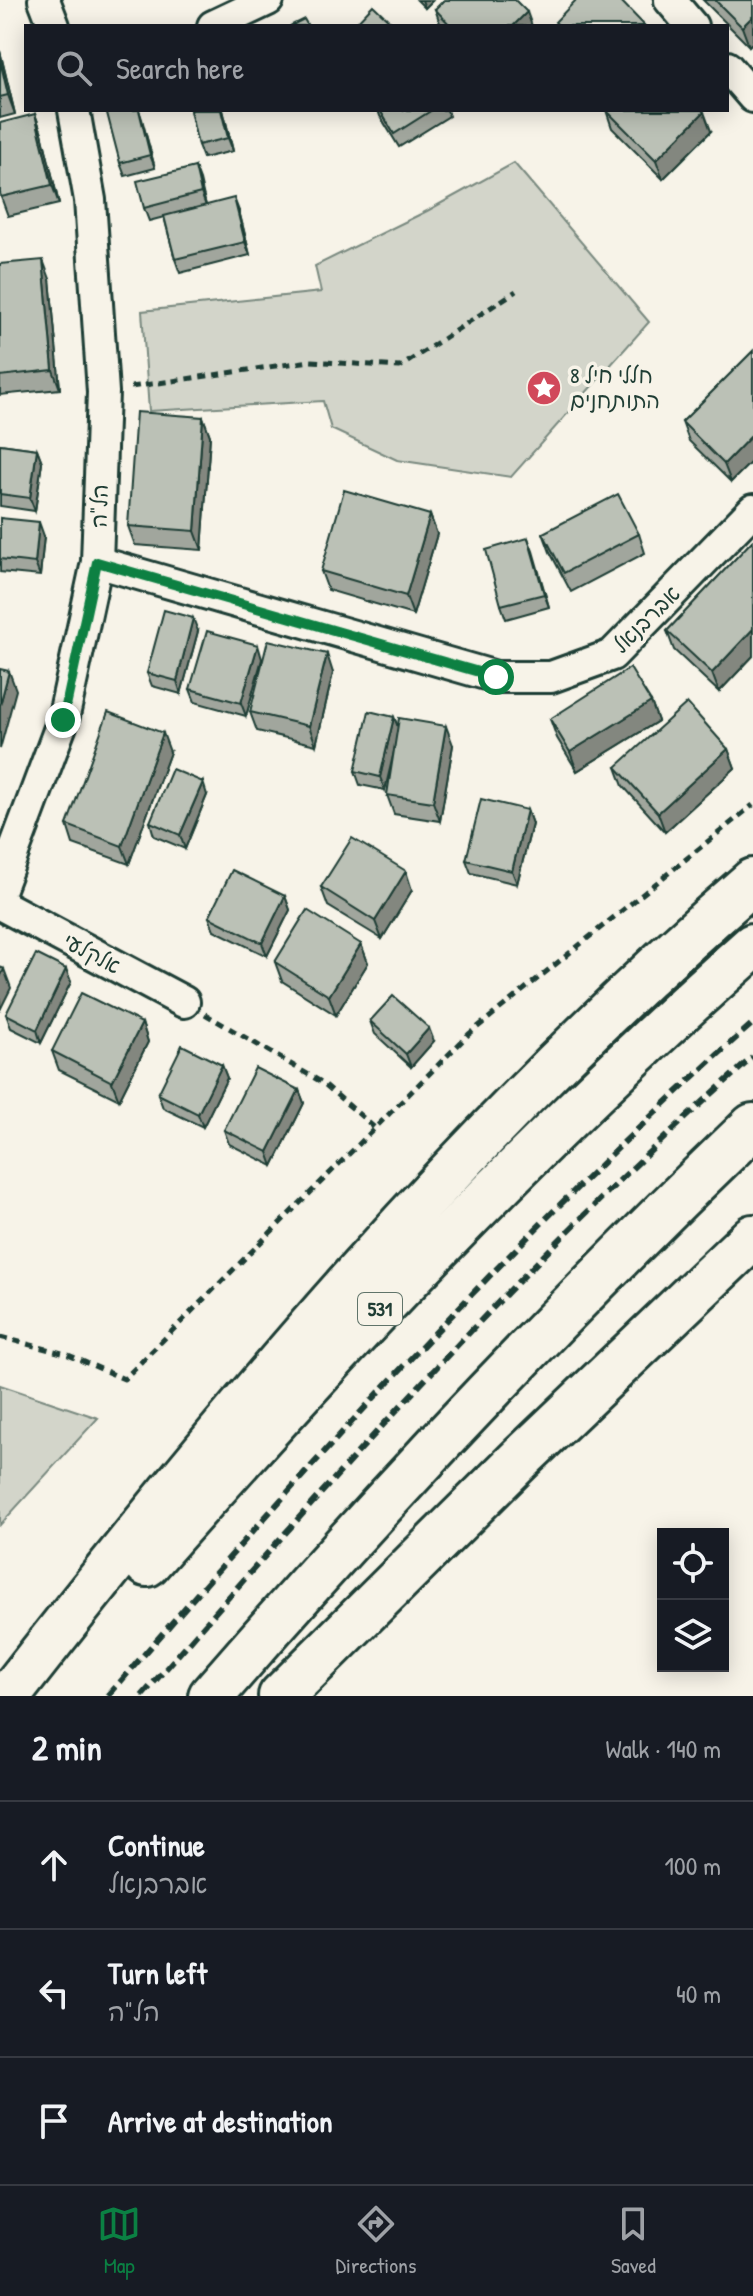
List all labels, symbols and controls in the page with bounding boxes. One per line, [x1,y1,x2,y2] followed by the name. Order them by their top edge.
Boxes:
[24,24,729,112] search box
[52,46,96,90] icon: search
[116,48,244,88] text: Search here
[570,360,660,415] place label: 8 חללי חיל התותחנים
[525,369,563,407] place icon: 8 חללי חיל התותחנים
[83,484,115,528] street label: הל"ה
[606,579,686,659] street label: אברבנאל
[478,659,514,695] route start
[45,702,81,738] route end
[58,925,126,981] street label: אלקלעי
[358,1293,402,1325] road number: 531
[657,1528,729,1672] map controls
[657,1528,729,1600] button: locate
[657,1600,729,1672] button: layers
[32,1725,102,1771] text: 2 min
[605,1731,721,1766] text: Walk · 140 m
[108,1825,205,1865] text: Continue
[32,1843,76,1887] icon: ahead
[665,1848,721,1883] text: 100 m
[108,1866,208,1901] text: אברבנאל
[108,1953,207,1993] text: Turn left
[32,1971,76,2015] icon: left
[676,1976,721,2011] text: 40 m
[108,1994,160,2029] text: הל"ה
[32,2099,76,2143] icon: arrive
[108,2101,333,2141] text: Arrive at destination
[97,2202,141,2280] tab: Map
[336,2202,417,2280] tab: Directions
[611,2202,656,2280] tab: Saved

